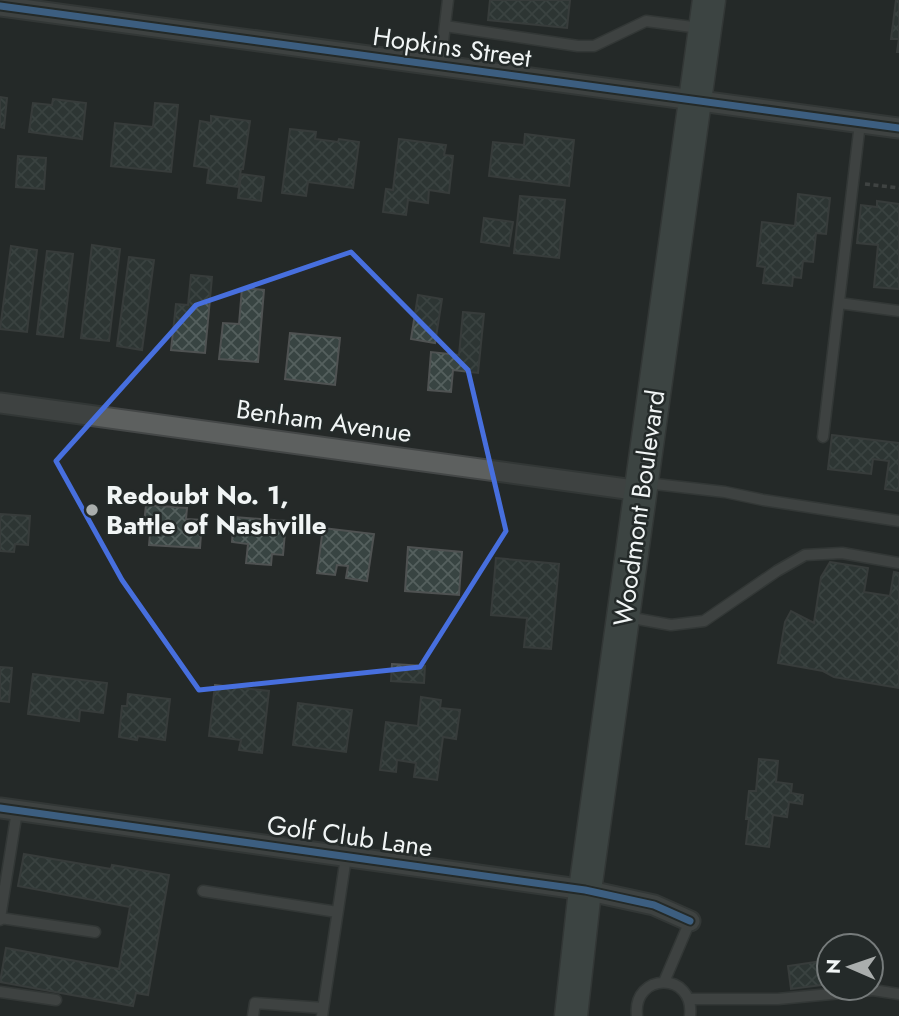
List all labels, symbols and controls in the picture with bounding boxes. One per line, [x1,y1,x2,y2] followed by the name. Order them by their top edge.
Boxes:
[370,17,534,77] street label: Hopkins Street
[604,387,674,629] street label: Woodmont Boulevard
[234,390,414,452] street label: Benham Avenue
[106,476,327,544] place label: Redoubt No. 1, Battle of Nashville
[84,502,100,518] marker: Redoubt No. 1, Battle of Nashville
[265,806,435,866] street label: Golf Club Lane
[815,932,885,1002] north arrow
[820,958,847,974] text: N

